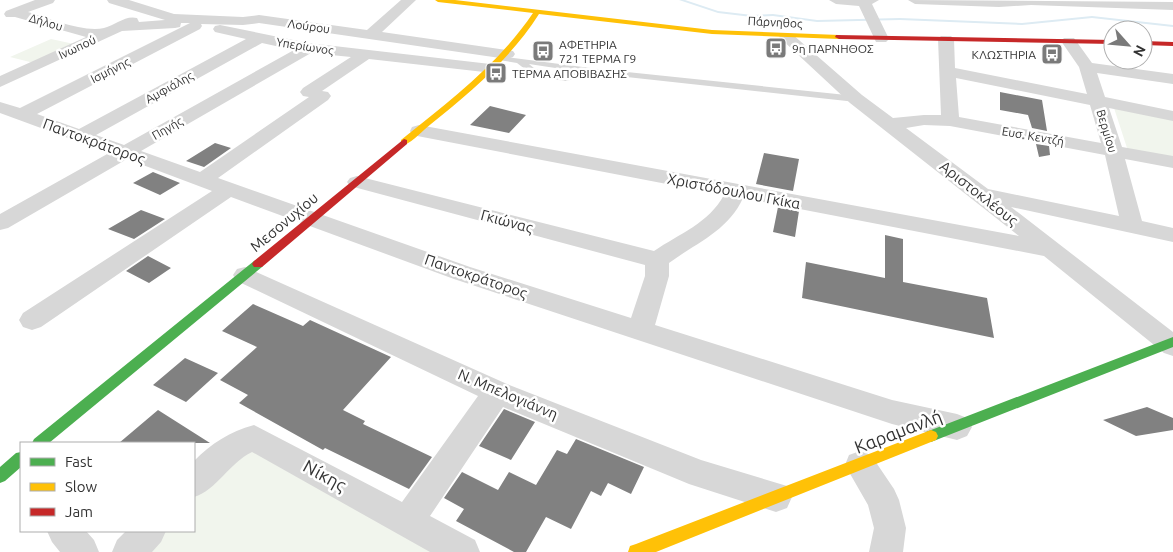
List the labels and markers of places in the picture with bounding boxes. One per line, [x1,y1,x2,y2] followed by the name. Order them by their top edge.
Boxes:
[764,36,788,60] bus stop icon: 9η ΠΑΡΝΗΘΟΣ
[559,38,636,65] place label: ΑΦΕΤΗΡΙΑ 721 ΤΕΡΜΑ Γ9
[531,39,555,63] bus stop icon: ΑΦΕΤΗΡΙΑ 721 ΤΕΡΜΑ Γ9
[792,42,874,55] place label: 9η ΠΑΡΝΗΘΟΣ
[1040,42,1064,66] bus stop icon: ΚΛΩΣΤΗΡΙΑ
[972,48,1036,61] place label: ΚΛΩΣΤΗΡΙΑ
[484,61,508,85] bus stop icon: ΤΕΡΜΑ ΑΠΟΒΙΒΑΣΗΣ
[512,67,627,80] place label: ΤΕΡΜΑ ΑΠΟΒΙΒΑΣΗΣ

